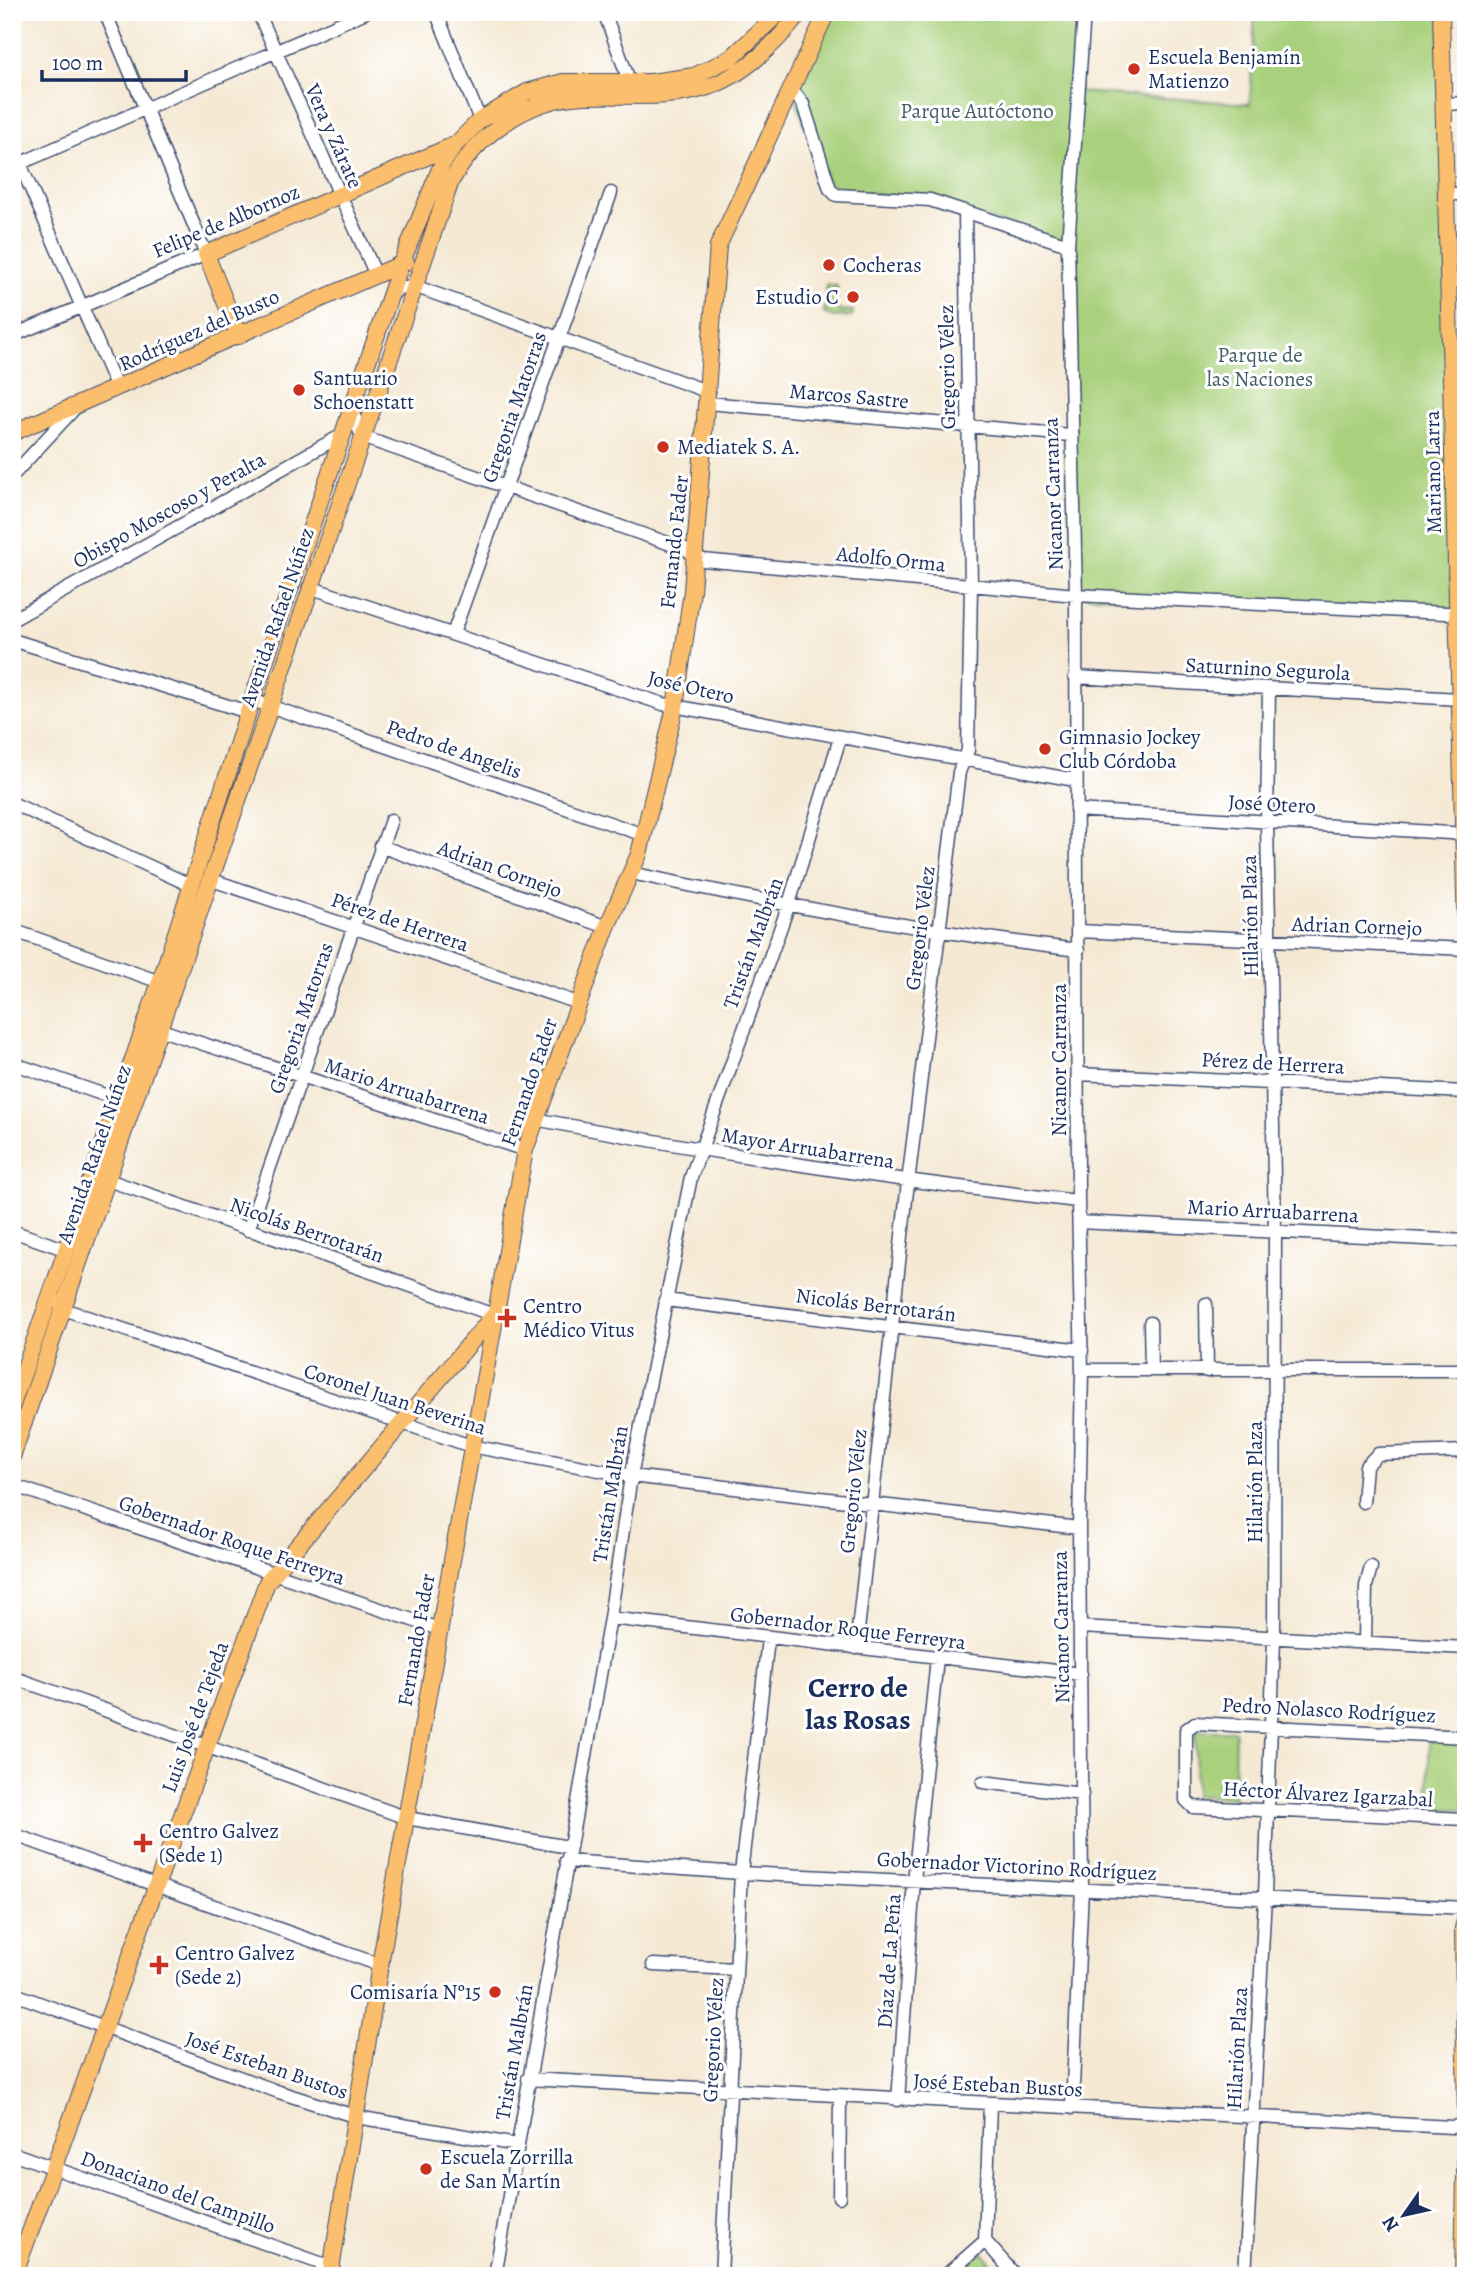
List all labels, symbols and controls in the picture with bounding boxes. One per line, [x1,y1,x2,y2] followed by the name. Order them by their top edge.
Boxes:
[42,38,186,82] scale bar
[1148,43,1301,95] place label: Escuela Benjamín Matienzo
[52,49,103,77] text: 100 m
[1126,61,1142,77] marker: Escuela Benjamín Matienzo
[298,78,369,193] street label: Vera y Zárate
[900,97,1054,125] park label: Parque Autóctono
[148,177,304,265] street label: Felipe de Albornoz
[843,251,922,279] place label: Cocheras
[821,257,837,273] marker: Cocheras
[114,282,284,378] street label: Rodríguez del Busto
[755,283,839,311] place label: Estudio C
[845,289,861,305] marker: Estudio C
[932,304,962,430] street label: Gregorio Vélez
[475,328,553,486] street label: Gregoria Matorras
[1207,341,1313,393] park label: Parque de las Naciones
[313,364,414,416] place label: Santuario Schoenstatt
[788,377,910,415] street label: Marcos Sastre
[291,382,307,398] marker: Santuario Schoenstatt
[1418,410,1448,534] street label: Mariano Larra
[1036,417,1070,571] street label: Nicanor Carranza
[677,433,800,461] place label: Mediatek S. A.
[655,439,671,455] marker: Mediatek S. A.
[67,445,271,575] street label: Obispo Moscoso y Peralta
[653,474,695,610] street label: Fernando Fader
[233,524,321,711] street label: Avenida Rafael Núñez
[834,539,947,579] street label: Adolfo Orma
[1185,651,1352,687] street label: Saturnino Segurola
[645,663,737,711] street label: José Otero
[383,713,525,785] street label: Pedro de Angelis
[1059,723,1201,775] place label: Gimnasio Jockey Club Córdoba
[1037,741,1053,757] marker: Gimnasio Jockey Club Córdoba
[1227,788,1317,820] street label: José Otero
[433,833,566,904] street label: Adrian Cornejo
[1235,854,1265,977] street label: Hilarión Plaza
[898,864,942,992] street label: Gregorio Vélez
[716,873,790,1013] street label: Tristán Malbrán
[328,885,473,959] street label: Pérez de Herrera
[1290,910,1423,942] street label: Adrian Cornejo
[262,939,340,1097] street label: Gregoria Matorras
[1045,983,1073,1137] street label: Nicanor Carranza
[494,1014,564,1150] street label: Fernando Fader
[1201,1045,1346,1081] street label: Pérez de Herrera
[321,1051,493,1131] street label: Mario Arruabarrena
[50,1061,138,1248] street label: Avenida Rafael Núñez
[720,1121,897,1176] street label: Mayor Arruabarrena
[226,1191,388,1269] street label: Nicolás Berrotarán
[1186,1193,1360,1229] street label: Mario Arruabarrena
[794,1281,958,1329] street label: Nicolás Berrotarán
[523,1292,635,1344] place label: Centro Médico Vitus
[497,1308,517,1328] marker: Centro Médico Vitus
[300,1356,490,1442] street label: Coronel Juan Beverina
[1241,1421,1269,1543] street label: Hilarión Plaza
[585,1424,635,1564] street label: Tristán Malbrán
[833,1427,873,1555] street label: Gregorio Vélez
[115,1488,349,1592] street label: Gobernador Roque Ferreyra
[1046,1550,1076,1704] street label: Nicanor Carranza
[391,1571,441,1709] street label: Fernando Fader
[729,1600,968,1656] street label: Gobernador Roque Ferreyra
[155,1637,235,1797] street label: Luis José de Tejeda
[805,1669,911,1739] district label: Cerro de las Rosas
[1221,1690,1437,1730] street label: Pedro Nolasco Rodríguez
[1222,1775,1434,1813] street label: Héctor Álvarez Igarzabal
[159,1817,279,1869] place label: Centro Galvez (Sede 1)
[133,1833,153,1853] marker: Centro Galvez (Sede 1)
[876,1845,1158,1887] street label: Gobernador Victorino Rodríguez
[870,1892,908,2029] street label: Díaz de La Peña
[175,1939,295,1991] place label: Centro Galvez (Sede 2)
[149,1955,169,1975] marker: Centro Galvez (Sede 2)
[696,1977,730,2103] street label: Gregorio Vélez
[350,1978,481,2006] place label: Comisaría Nº15
[488,1982,540,2122] street label: Tristán Malbrán
[487,1984,503,2000] marker: Comisaría Nº15
[1220,1986,1254,2110] street label: Hilarión Plaza
[182,2024,352,2106] street label: José Esteban Bustos
[912,2067,1084,2103] street label: José Esteban Bustos
[440,2143,574,2195] place label: Escuela Zorrilla de San Martín
[77,2144,279,2240] street label: Donaciano del Campillo
[418,2161,434,2177] marker: Escuela Zorrilla de San Martín
[1370,2180,1440,2250] north arrow
[1376,2211,1405,2237] text: N

